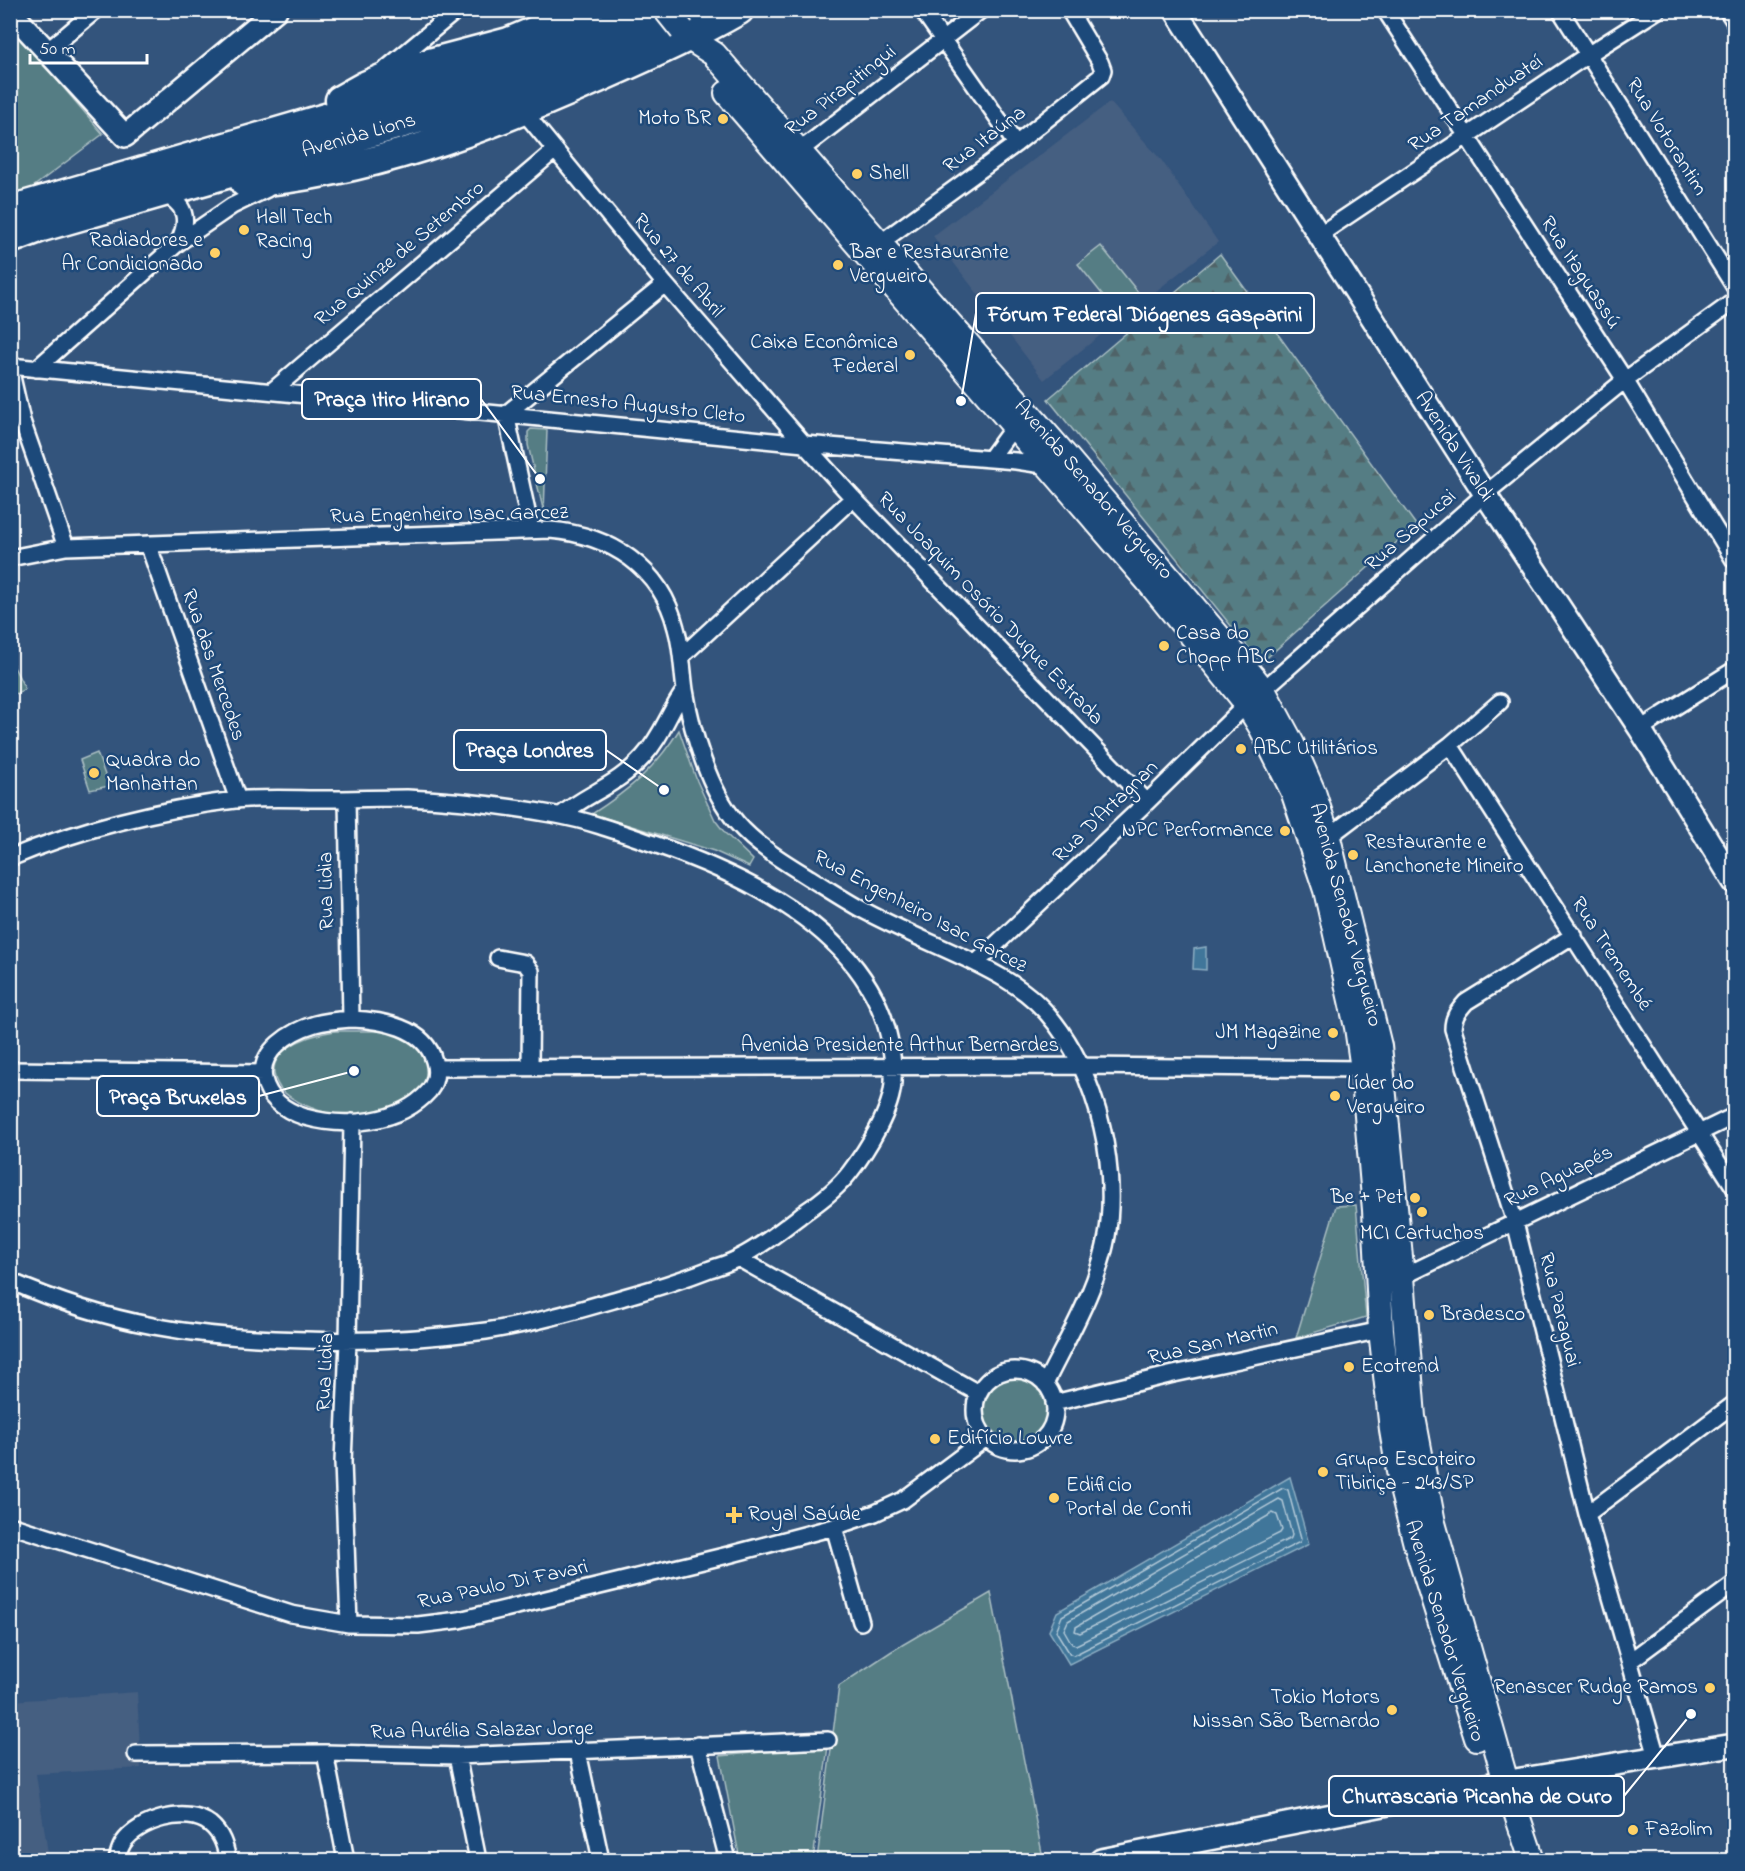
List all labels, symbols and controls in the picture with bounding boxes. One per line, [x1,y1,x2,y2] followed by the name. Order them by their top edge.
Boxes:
[30,27,147,65] scale bar
[39,37,76,63] text: 50 m
[779,38,904,146] street label: Rua Pirapitingui
[1403,48,1550,160] street label: Rua Tamanduateí
[1618,72,1714,202] street label: Rua Votorantim
[937,99,1033,181] street label: Rua Itaúna
[638,104,711,134] place label: Moto BR
[299,105,419,167] street label: Avenida Lions
[716,112,730,126] marker: Moto BR
[869,159,909,189] place label: Shell
[850,167,864,181] marker: Shell
[308,174,492,334] street label: Rua Quinze de Setembro
[256,203,333,259] place label: Hall Tech Racing
[625,207,731,325] street label: Rua 27 de Abril
[1530,211,1628,337] street label: Rua Itaguassú
[237,223,251,237] marker: Hall Tech Racing
[61,226,204,280] place label: Radiadores e Ar Condicionado
[849,238,1009,294] place label: Bar e Restaurante Vergueiro
[208,246,222,260] marker: Radiadores e Ar Condicionado
[831,258,845,272] marker: Bar e Restaurante Vergueiro
[976,293,1314,333] callout: Fórum Federal Diógenes Gasparini
[987,300,1302,333] text: Fórum Federal Diógenes Gasparini
[750,328,898,382] place label: Caixa Econômica Federal
[903,348,917,362] marker: Caixa Econômica Federal
[509,378,747,434] street label: Rua Ernesto Augusto Cleto
[302,379,481,419] callout: Praça Itiro Hirano
[314,385,470,417] text: Praça Itiro Hirano
[1407,386,1501,508] street label: Avenida Vivaldi
[1005,393,1180,588] street label: Avenida Senador Vergueiro
[1359,483,1463,579] street label: Rua Sapucai
[870,485,1110,733] street label: Rua Joaquim Osório Duque Estrada
[330,498,569,534] street label: Rua Engenheiro Isac Garcez
[173,585,253,745] street label: Rua das Mercedes
[1176,619,1275,673] place label: Casa do Chopp ABC
[1157,639,1171,653] marker: Casa do Chopp ABC
[454,730,606,770] callout: Praça Londres
[1253,734,1378,764] place label: ABC Utilitários
[466,736,594,768] text: Praça Londres
[1234,742,1248,756] marker: ABC Utilitários
[106,746,200,800] place label: Quadra do Manhattan
[1046,754,1167,872] street label: Rua D'Artagnan
[87,766,101,780] marker: Quadra do Manhattan
[1299,800,1389,1031] street label: Avenida Senador Vergueiro
[1122,816,1274,846] place label: NPC Performance
[1278,824,1292,838] marker: NPC Performance
[1365,828,1524,882] place label: Restaurante e Lanchonete Mineiro
[807,843,1032,983] street label: Rua Engenheiro Isac Garcez
[1346,848,1360,862] marker: Restaurante e Lanchonete Mineiro
[311,851,343,931] street label: Rua Lidia
[1563,891,1659,1017] street label: Rua Tremembé
[1216,1018,1322,1050] place label: JM Magazine
[1326,1026,1340,1040] marker: JM Magazine
[741,1031,1059,1061] street label: Avenida Presidente Arthur Bernardes
[1346,1069,1425,1125] place label: Líder do Vergueiro
[97,1076,259,1116] callout: Praça Bruxelas
[109,1083,247,1115] text: Praça Bruxelas
[1328,1089,1342,1103] marker: Líder do Vergueiro
[1500,1138,1619,1218] street label: Rua Aguapés
[1329,1183,1403,1213] place label: Be + Pet
[1408,1191,1422,1205] marker: Be + Pet
[1415,1205,1429,1219] marker: MCI Cartuchos
[1360,1219,1484,1249] place label: MCI Cartuchos
[1528,1250,1588,1371] street label: Rua Paraguai
[1440,1300,1525,1330] place label: Bradesco
[1422,1308,1436,1322] marker: Bradesco
[1145,1314,1281,1374] street label: Rua San Martin
[310,1332,342,1412] street label: Rua Lidia
[1361,1352,1439,1382] place label: Ecotrend
[1342,1360,1356,1374] marker: Ecotrend
[947,1424,1073,1454] place label: Edifício Louvre
[928,1432,942,1446] marker: Edifício Louvre
[1335,1445,1476,1499] place label: Grupo Escoteiro Tibiriça - 243/SP
[1316,1465,1330,1479] marker: Grupo Escoteiro Tibiriça - 243/SP
[1066,1471,1192,1525] place label: Edificio Portal de Conti
[1047,1491,1061,1505] marker: Edificio Portal de Conti
[748,1500,861,1532] place label: Royal Saúde
[725,1506,743,1524] marker: Royal Saúde
[1394,1516,1492,1746] street label: Avenida Senador Vergueiro
[415,1552,591,1618] street label: Rua Paulo Di Favari
[1494,1673,1698,1705] place label: Renascer Rudge Ramos
[1703,1681,1717,1695] marker: Renascer Rudge Ramos
[1192,1683,1380,1737] place label: Tokio Motors Nissan São Bernardo
[1385,1703,1399,1717] marker: Tokio Motors Nissan São Bernardo
[370,1714,594,1750] street label: Rua Aurélia Salazar Jorge
[1329,1776,1624,1816] callout: Churrascaria Picanha de Ouro
[1342,1782,1612,1814] text: Churrascaria Picanha de Ouro
[1644,1815,1713,1845] place label: Fazolim
[1626,1823,1640,1837] marker: Fazolim

